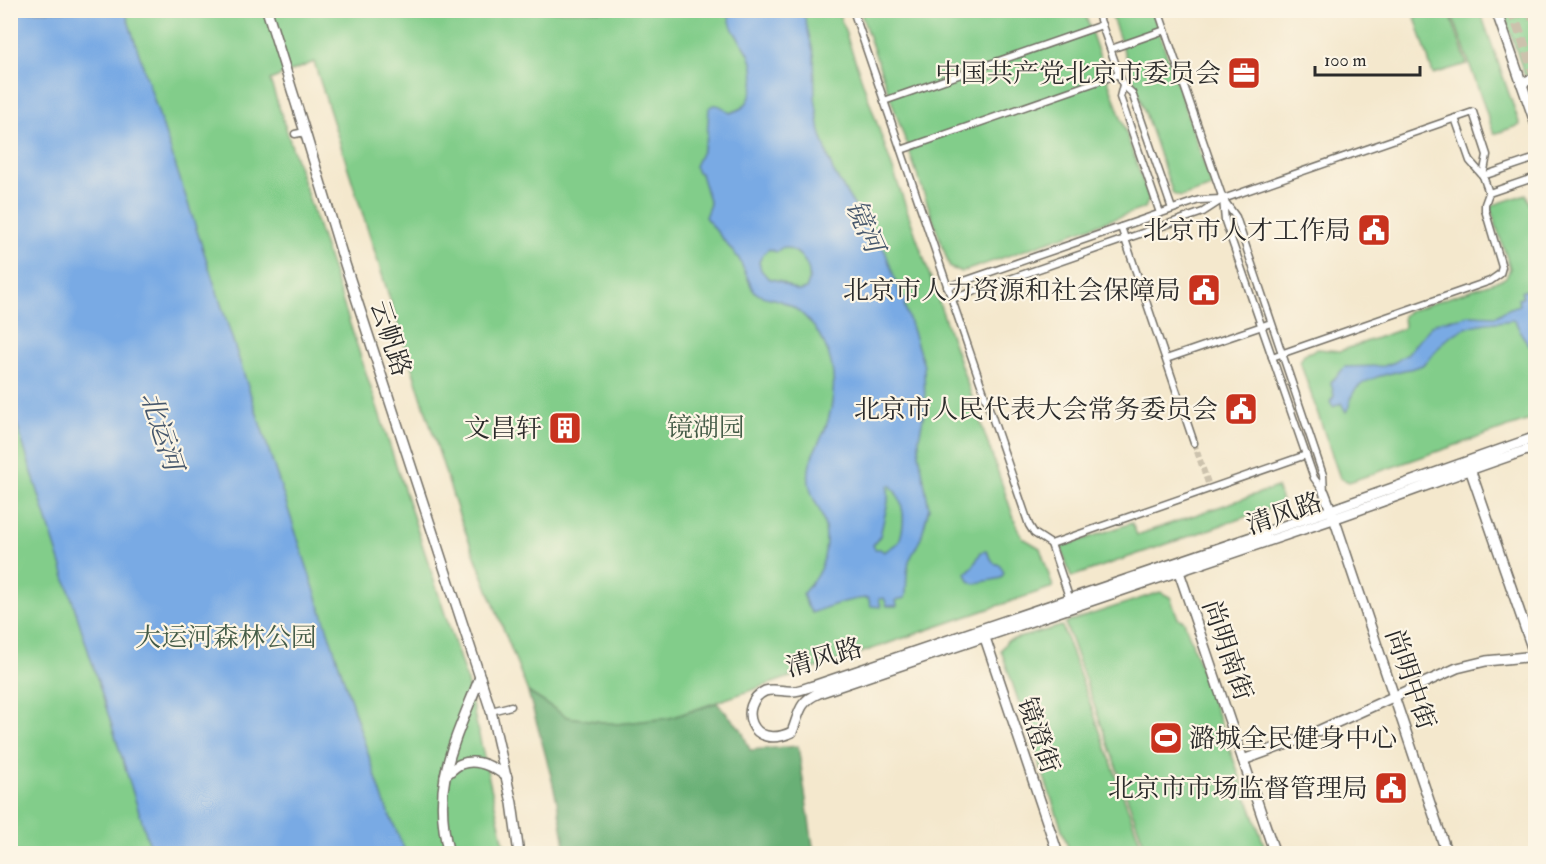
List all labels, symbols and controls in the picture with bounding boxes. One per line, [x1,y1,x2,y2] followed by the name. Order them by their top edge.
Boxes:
[1315,39,1420,77] scale bar
[1324,49,1367,72] text: 100 m
[1226,55,1262,91] office icon: 中国共产党北京市委员会
[935,58,1221,90] place label: 中国共产党北京市委员会
[838,195,893,262] water label: 镜河
[1356,212,1392,248] public building icon: 北京市人才工作局
[1143,215,1351,247] place label: 北京市人才工作局
[1186,272,1222,308] public building icon: 北京市人力资源和社会保障局
[843,275,1181,307] place label: 北京市人力资源和社会保障局
[363,296,417,380] street label: 云帆路
[133,388,191,480] water label: 北运河
[1223,391,1259,427] public building icon: 北京市人民代表大会常务委员会
[854,394,1218,426] place label: 北京市人民代表大会常务委员会
[547,410,583,446] building icon: 文昌轩
[667,412,745,444] park label: 镜湖园
[464,413,542,445] place label: 文昌轩
[1242,486,1326,542] street label: 清风路
[1195,596,1259,705] street label: 尚明南街
[135,622,317,654] park label: 大运河森林公园
[1378,625,1442,734] street label: 尚明中街
[782,632,866,684] street label: 清风路
[1010,693,1066,777] street label: 镜澄街
[1148,720,1184,756] sports icon: 潞城全民健身中心
[1189,723,1397,755] place label: 潞城全民健身中心
[1373,770,1409,806] public building icon: 北京市市场监督管理局
[1108,773,1368,805] place label: 北京市市场监督管理局

